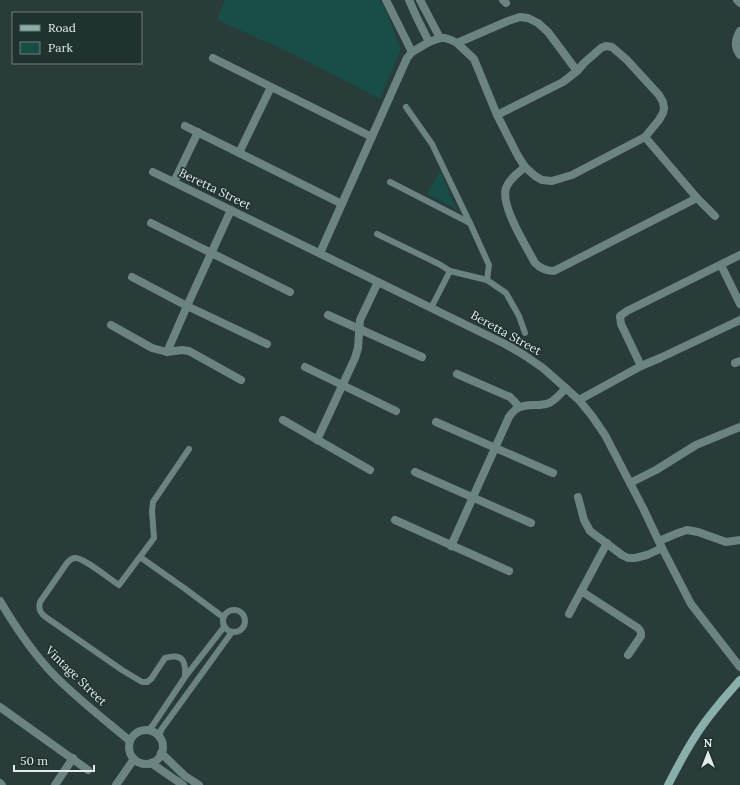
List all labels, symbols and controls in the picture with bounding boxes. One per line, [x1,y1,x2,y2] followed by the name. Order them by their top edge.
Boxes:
[12,12,142,64] legend
[48,20,76,35] text: Road
[48,40,74,55] text: Park
[177,165,254,213] street label: Beretta Street
[468,307,544,358] street label: Beretta Street
[42,642,110,709] street label: Vintage Street
[688,733,728,773] north arrow
[704,736,713,750] text: N
[14,747,94,773] scale bar
[20,753,48,768] text: 50 m

